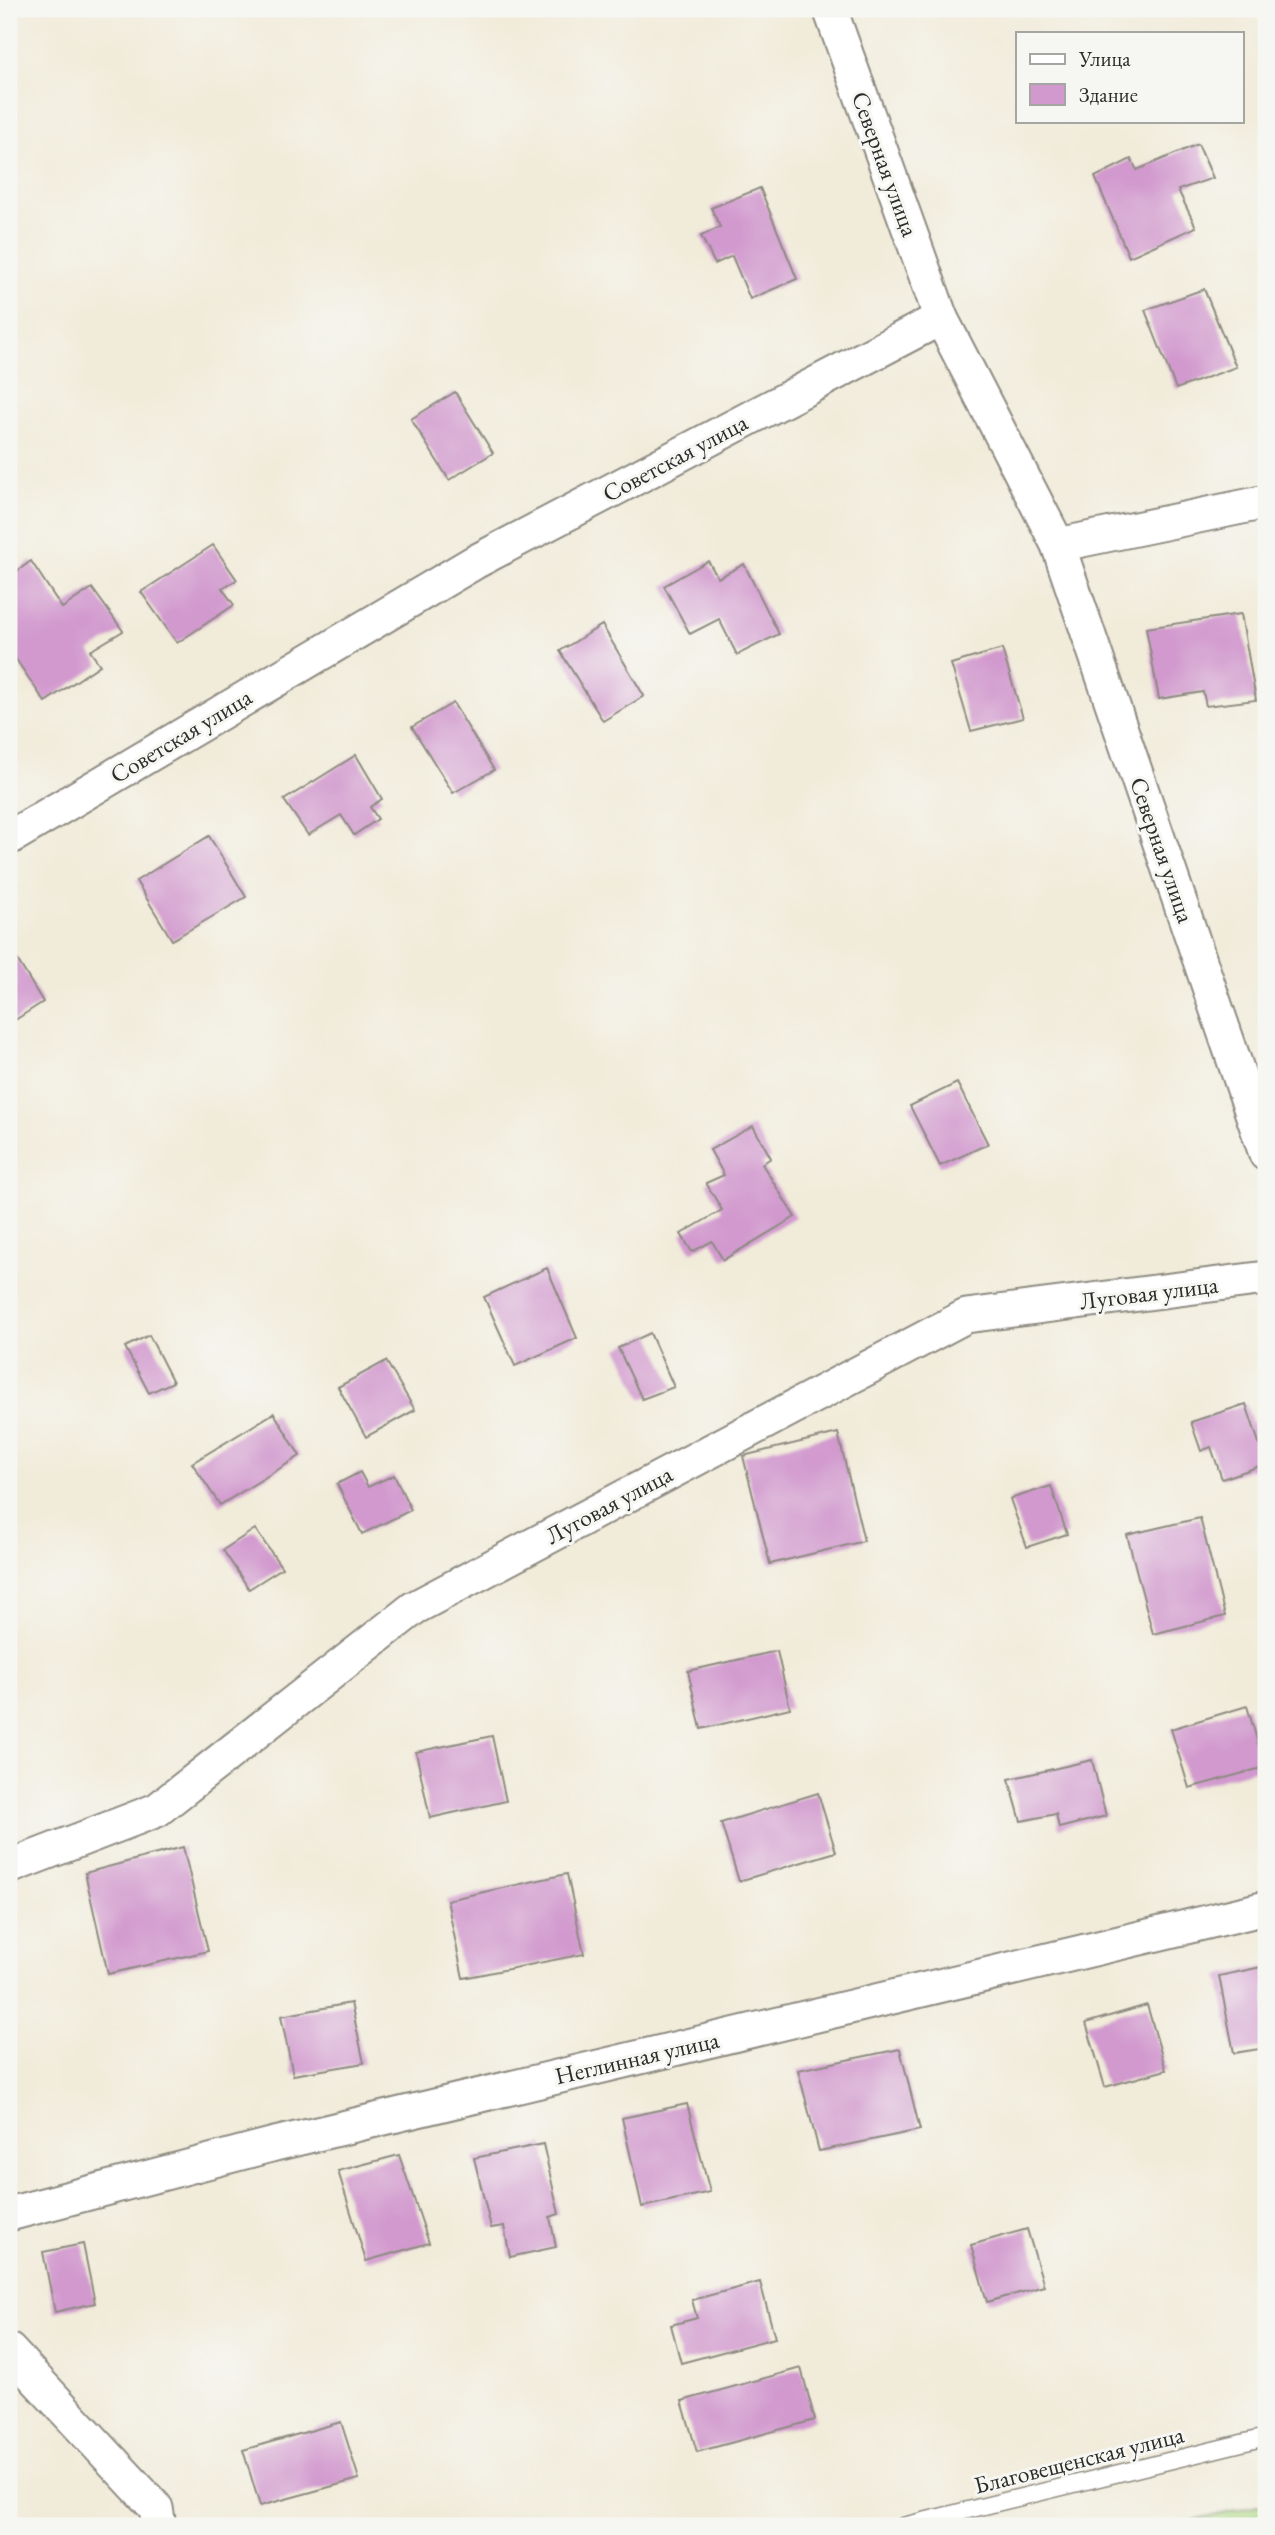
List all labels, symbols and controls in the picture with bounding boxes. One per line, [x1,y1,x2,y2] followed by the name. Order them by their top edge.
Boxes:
[1016,32,1244,122] legend
[1078,45,1131,72] text: Улица
[1079,81,1138,108] text: Здание
[845,87,926,241] street label: Северная улица
[597,406,753,509] street label: Советская улица
[104,681,258,790] street label: Советская улица
[1123,773,1202,927] street label: Северная улица
[1078,1269,1220,1316] street label: Луговая улица
[540,1458,678,1551] street label: Луговая улица
[552,2024,722,2091] street label: Неглинная улица
[971,2418,1187,2501] street label: Благовещенская улица

